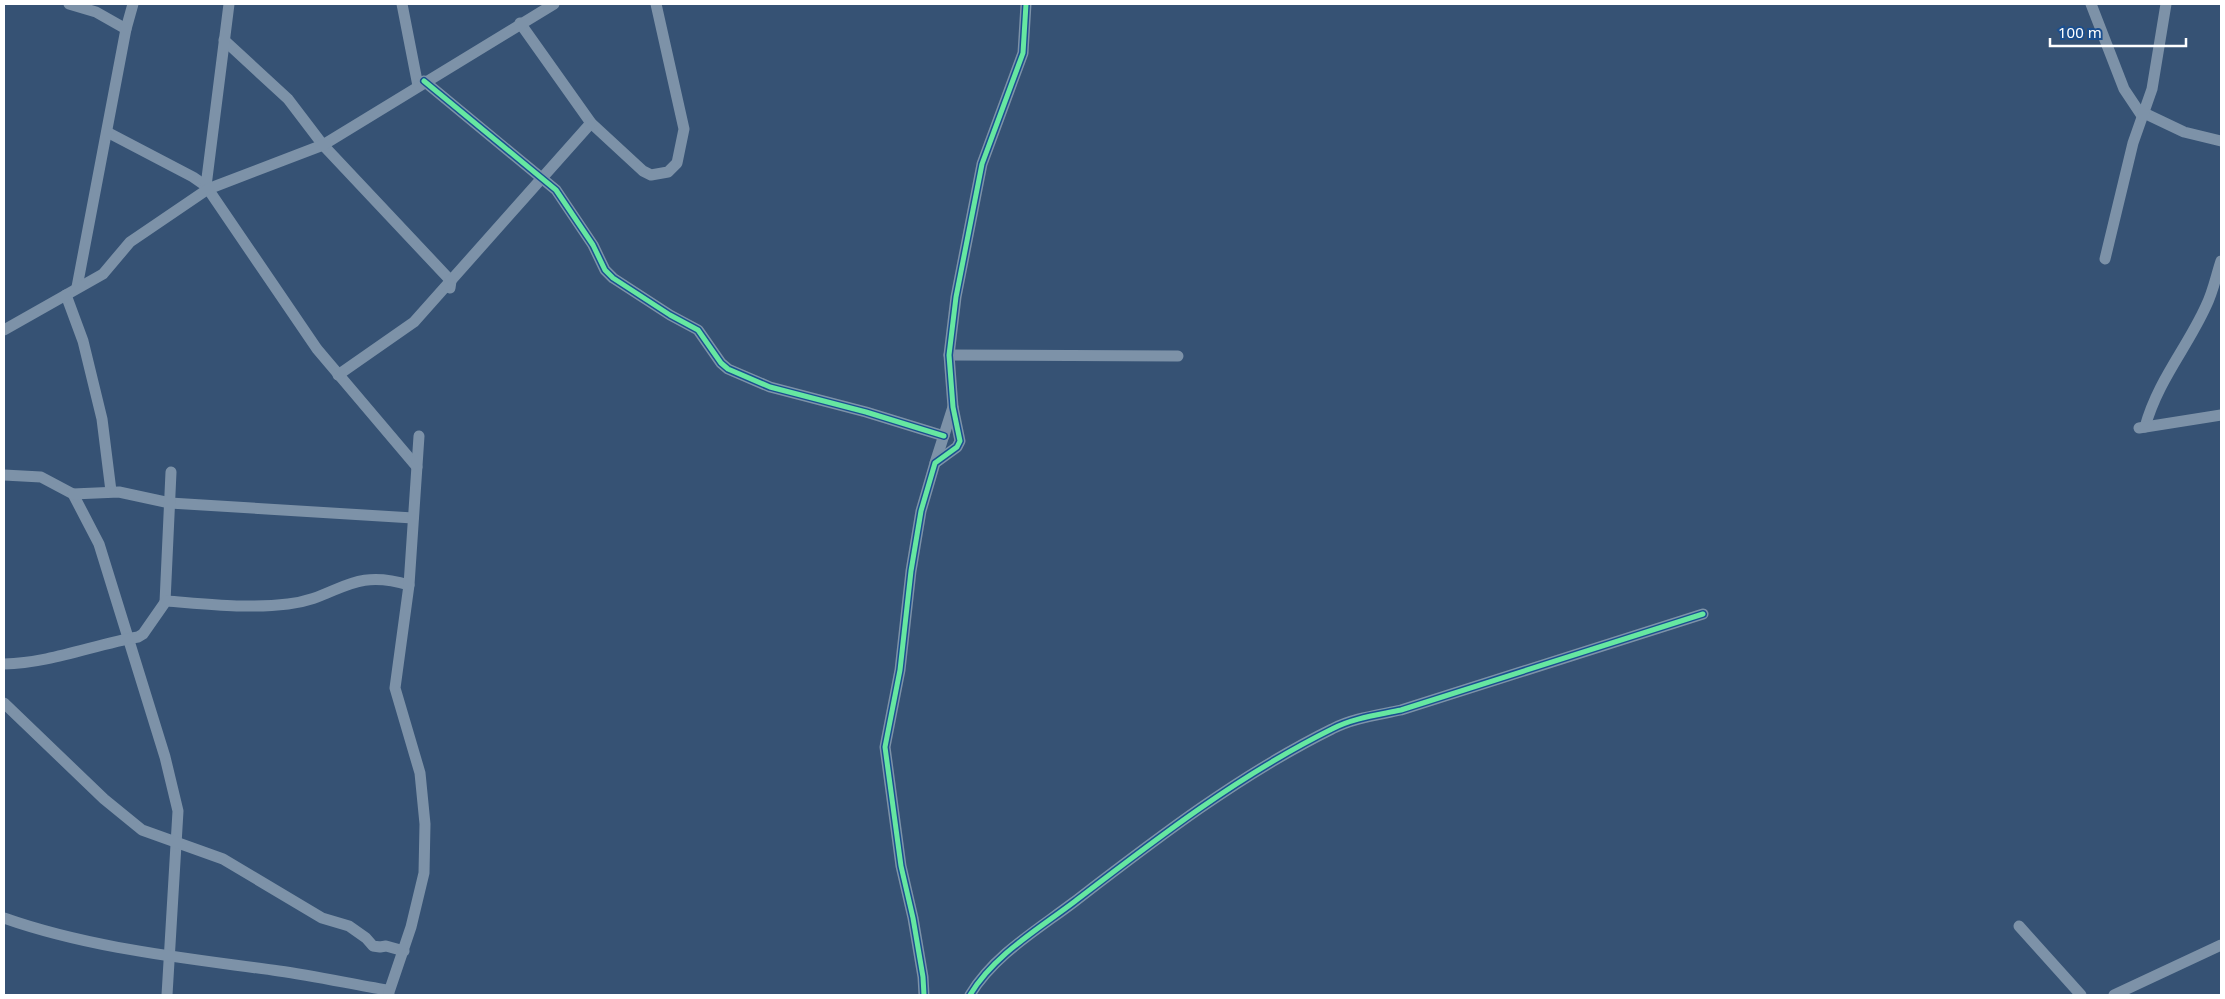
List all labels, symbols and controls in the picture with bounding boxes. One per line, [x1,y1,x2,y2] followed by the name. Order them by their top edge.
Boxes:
[2050,15,2186,47] scale bar
[2058,22,2102,42] text: 100 m

